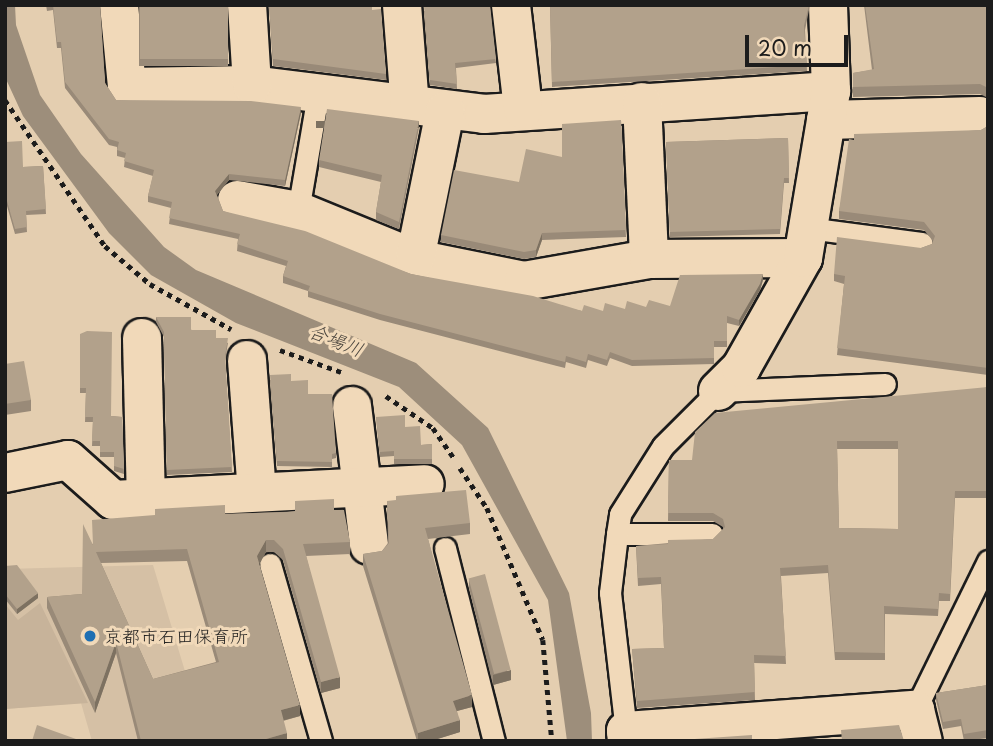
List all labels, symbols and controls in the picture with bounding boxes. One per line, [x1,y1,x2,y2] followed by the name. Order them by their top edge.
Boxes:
[748,21,851,65] scale bar
[758,31,812,63] text: 20 m
[305,319,367,361] water label: 合場川
[104,625,248,647] place label: 京都市石田保育所
[82,628,98,644] marker: 京都市石田保育所

